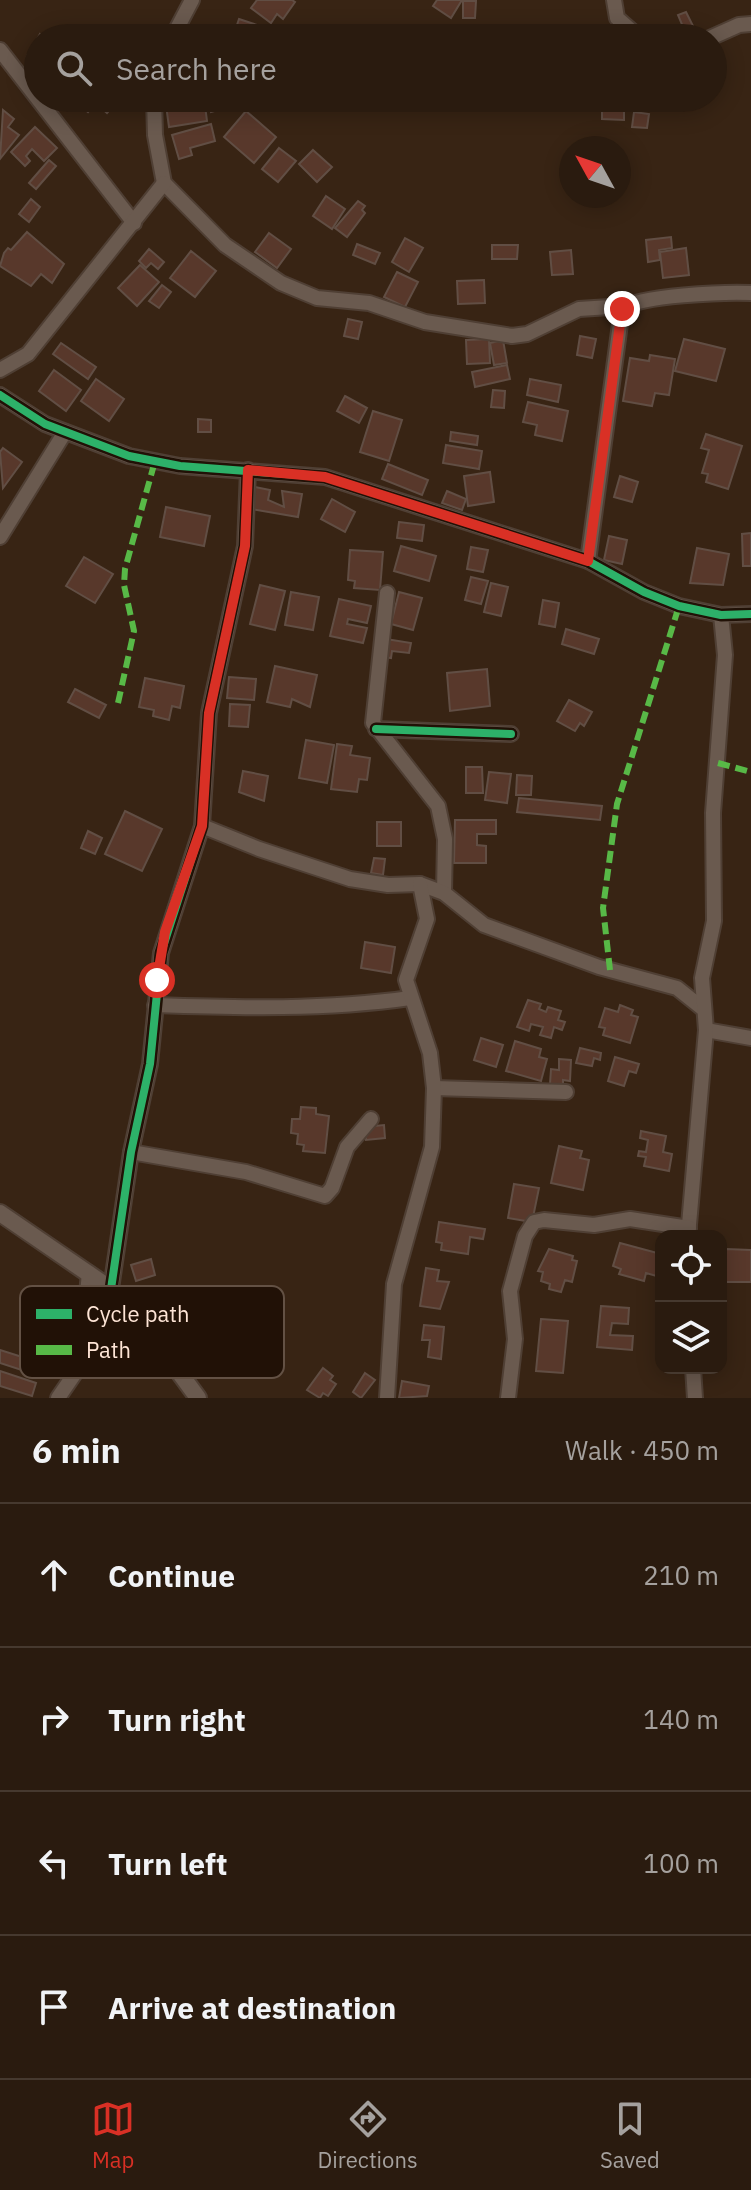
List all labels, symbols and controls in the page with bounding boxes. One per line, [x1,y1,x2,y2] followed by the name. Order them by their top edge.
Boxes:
[24,24,727,112] search box
[52,46,96,90] icon: search
[116,49,277,88] text: Search here
[559,136,631,208] north arrow
[604,291,640,327] route end
[139,962,175,998] route start
[655,1230,727,1374] map controls
[655,1230,727,1302] button: locate
[20,1286,284,1378] legend
[86,1299,190,1328] text: Cycle path
[655,1302,727,1374] button: layers
[86,1335,131,1364] text: Path
[32,1428,121,1472] text: 6 min
[565,1433,719,1467] text: Walk · 450 m
[32,1553,76,1597] icon: ahead
[108,1556,235,1595] text: Continue
[643,1558,719,1592] text: 210 m
[32,1697,76,1741] icon: right
[108,1700,246,1739] text: Turn right
[643,1702,719,1736] text: 140 m
[32,1841,76,1885] icon: left
[108,1844,227,1883] text: Turn left
[643,1846,719,1880] text: 100 m
[32,1985,76,2029] icon: arrive
[108,1988,396,2027] text: Arrive at destination
[91,2097,135,2174] tab: Map
[318,2097,418,2174] tab: Directions
[600,2097,660,2174] tab: Saved

